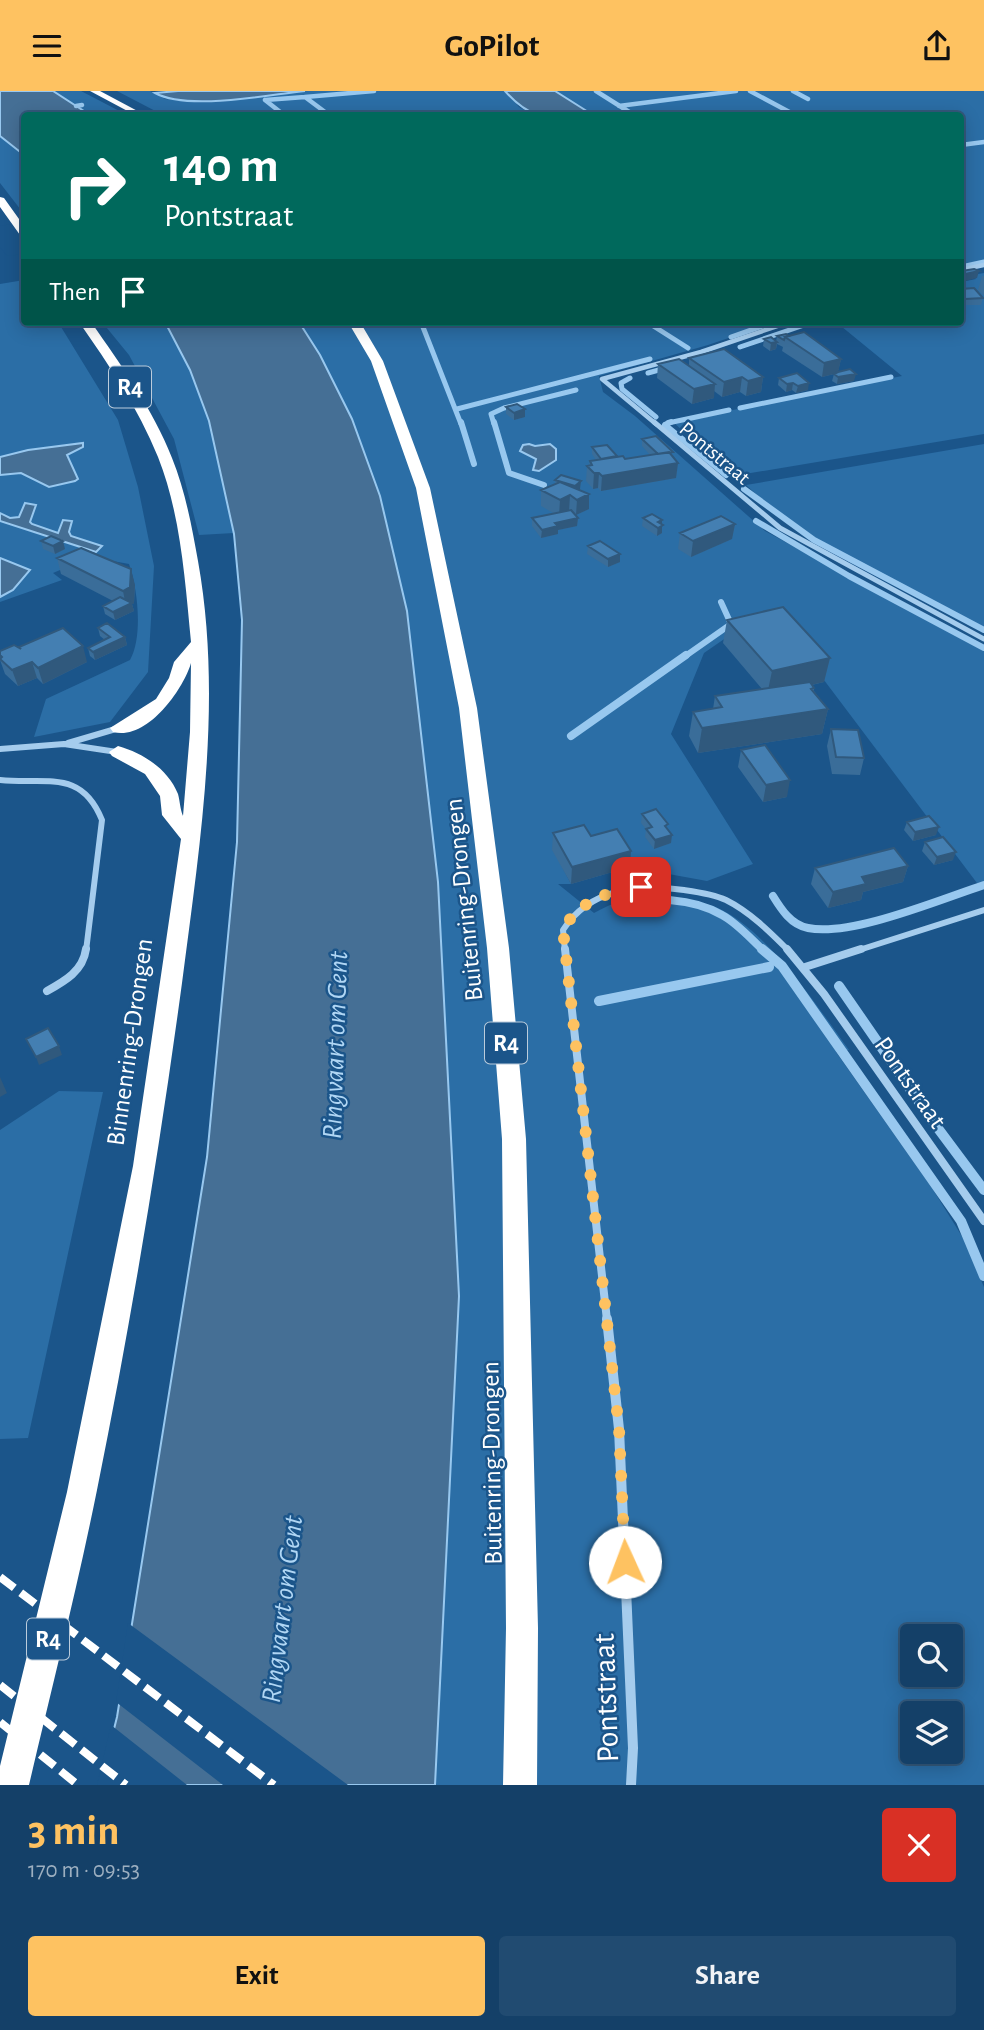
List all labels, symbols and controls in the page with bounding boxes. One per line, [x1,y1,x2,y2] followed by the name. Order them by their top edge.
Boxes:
[28,27,66,65] icon: menu
[918,27,956,65] icon: share
[445,30,539,62] text: GoPilot
[49,140,140,231] icon: right
[164,142,279,191] text: 140 m
[164,200,293,232] text: Pontstraat
[114,273,152,311] icon: arrive
[49,279,100,305] text: Then
[109,367,151,407] road number: R4
[675,418,754,489] street label: Pontstraat
[440,797,488,1003] street label: Buitenring-Drongen
[611,857,671,917] pin
[622,868,660,906] icon: arrive
[103,937,157,1147] street label: Binnenring-Drongen
[319,950,353,1140] water label: Ringvaart om Gent
[485,1023,527,1063] road number: R4
[869,1032,951,1133] street label: Pontstraat
[477,1361,507,1565] street label: Buitenring-Drongen
[258,1513,308,1705] water label: Ringvaart om Gent
[588,1525,662,1599] position arrow
[27,1619,69,1659] road number: R4
[900,1624,963,1764] map controls
[900,1624,963,1687] button: search
[588,1633,624,1763] street label: Pontstraat
[900,1701,963,1764] button: layers
[882,1808,956,1882] button: close
[28,1810,120,1852] text: 3 min
[28,1859,140,1882] text: 170 m · 09:53
[28,1936,485,2016] button: Exit
[499,1936,956,2016] button: Share

